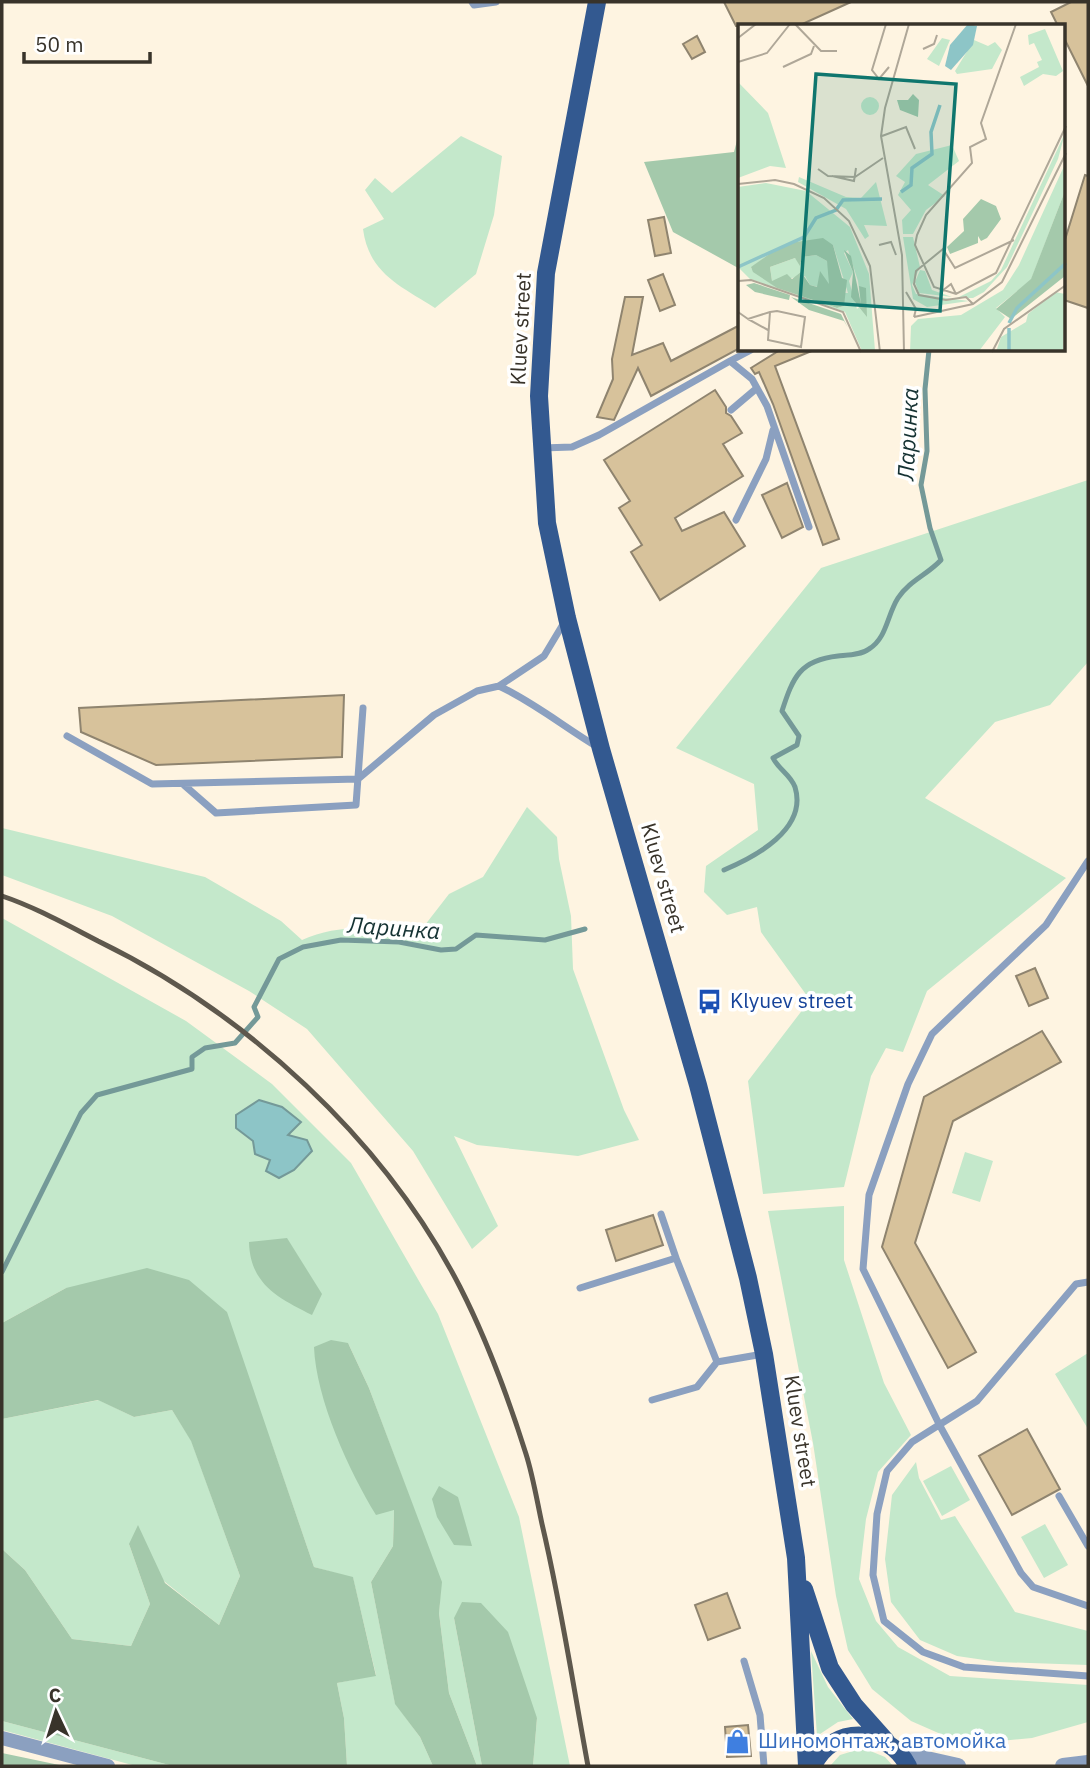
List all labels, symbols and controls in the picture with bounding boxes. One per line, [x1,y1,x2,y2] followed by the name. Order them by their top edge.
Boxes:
[24,21,150,65] scale bar
[738,24,1066,352] inset map
[35,30,84,58] text: 50 m
[503,272,537,386] street label: Kluev street
[890,387,924,482] water label: Ларинка
[635,820,693,936] street label: Kluev street
[346,909,441,945] water label: Ларинка
[730,986,853,1014] place label: Klyuev street
[696,987,724,1015] bus stop icon: Klyuev street
[778,1373,824,1489] street label: Kluev street
[21,1677,91,1747] north arrow
[48,1683,62,1707] text: С
[758,1726,1006,1754] place label: Шиномонтаж, автомойка
[724,1727,752,1755] shop icon: Шиномонтаж, автомойка

